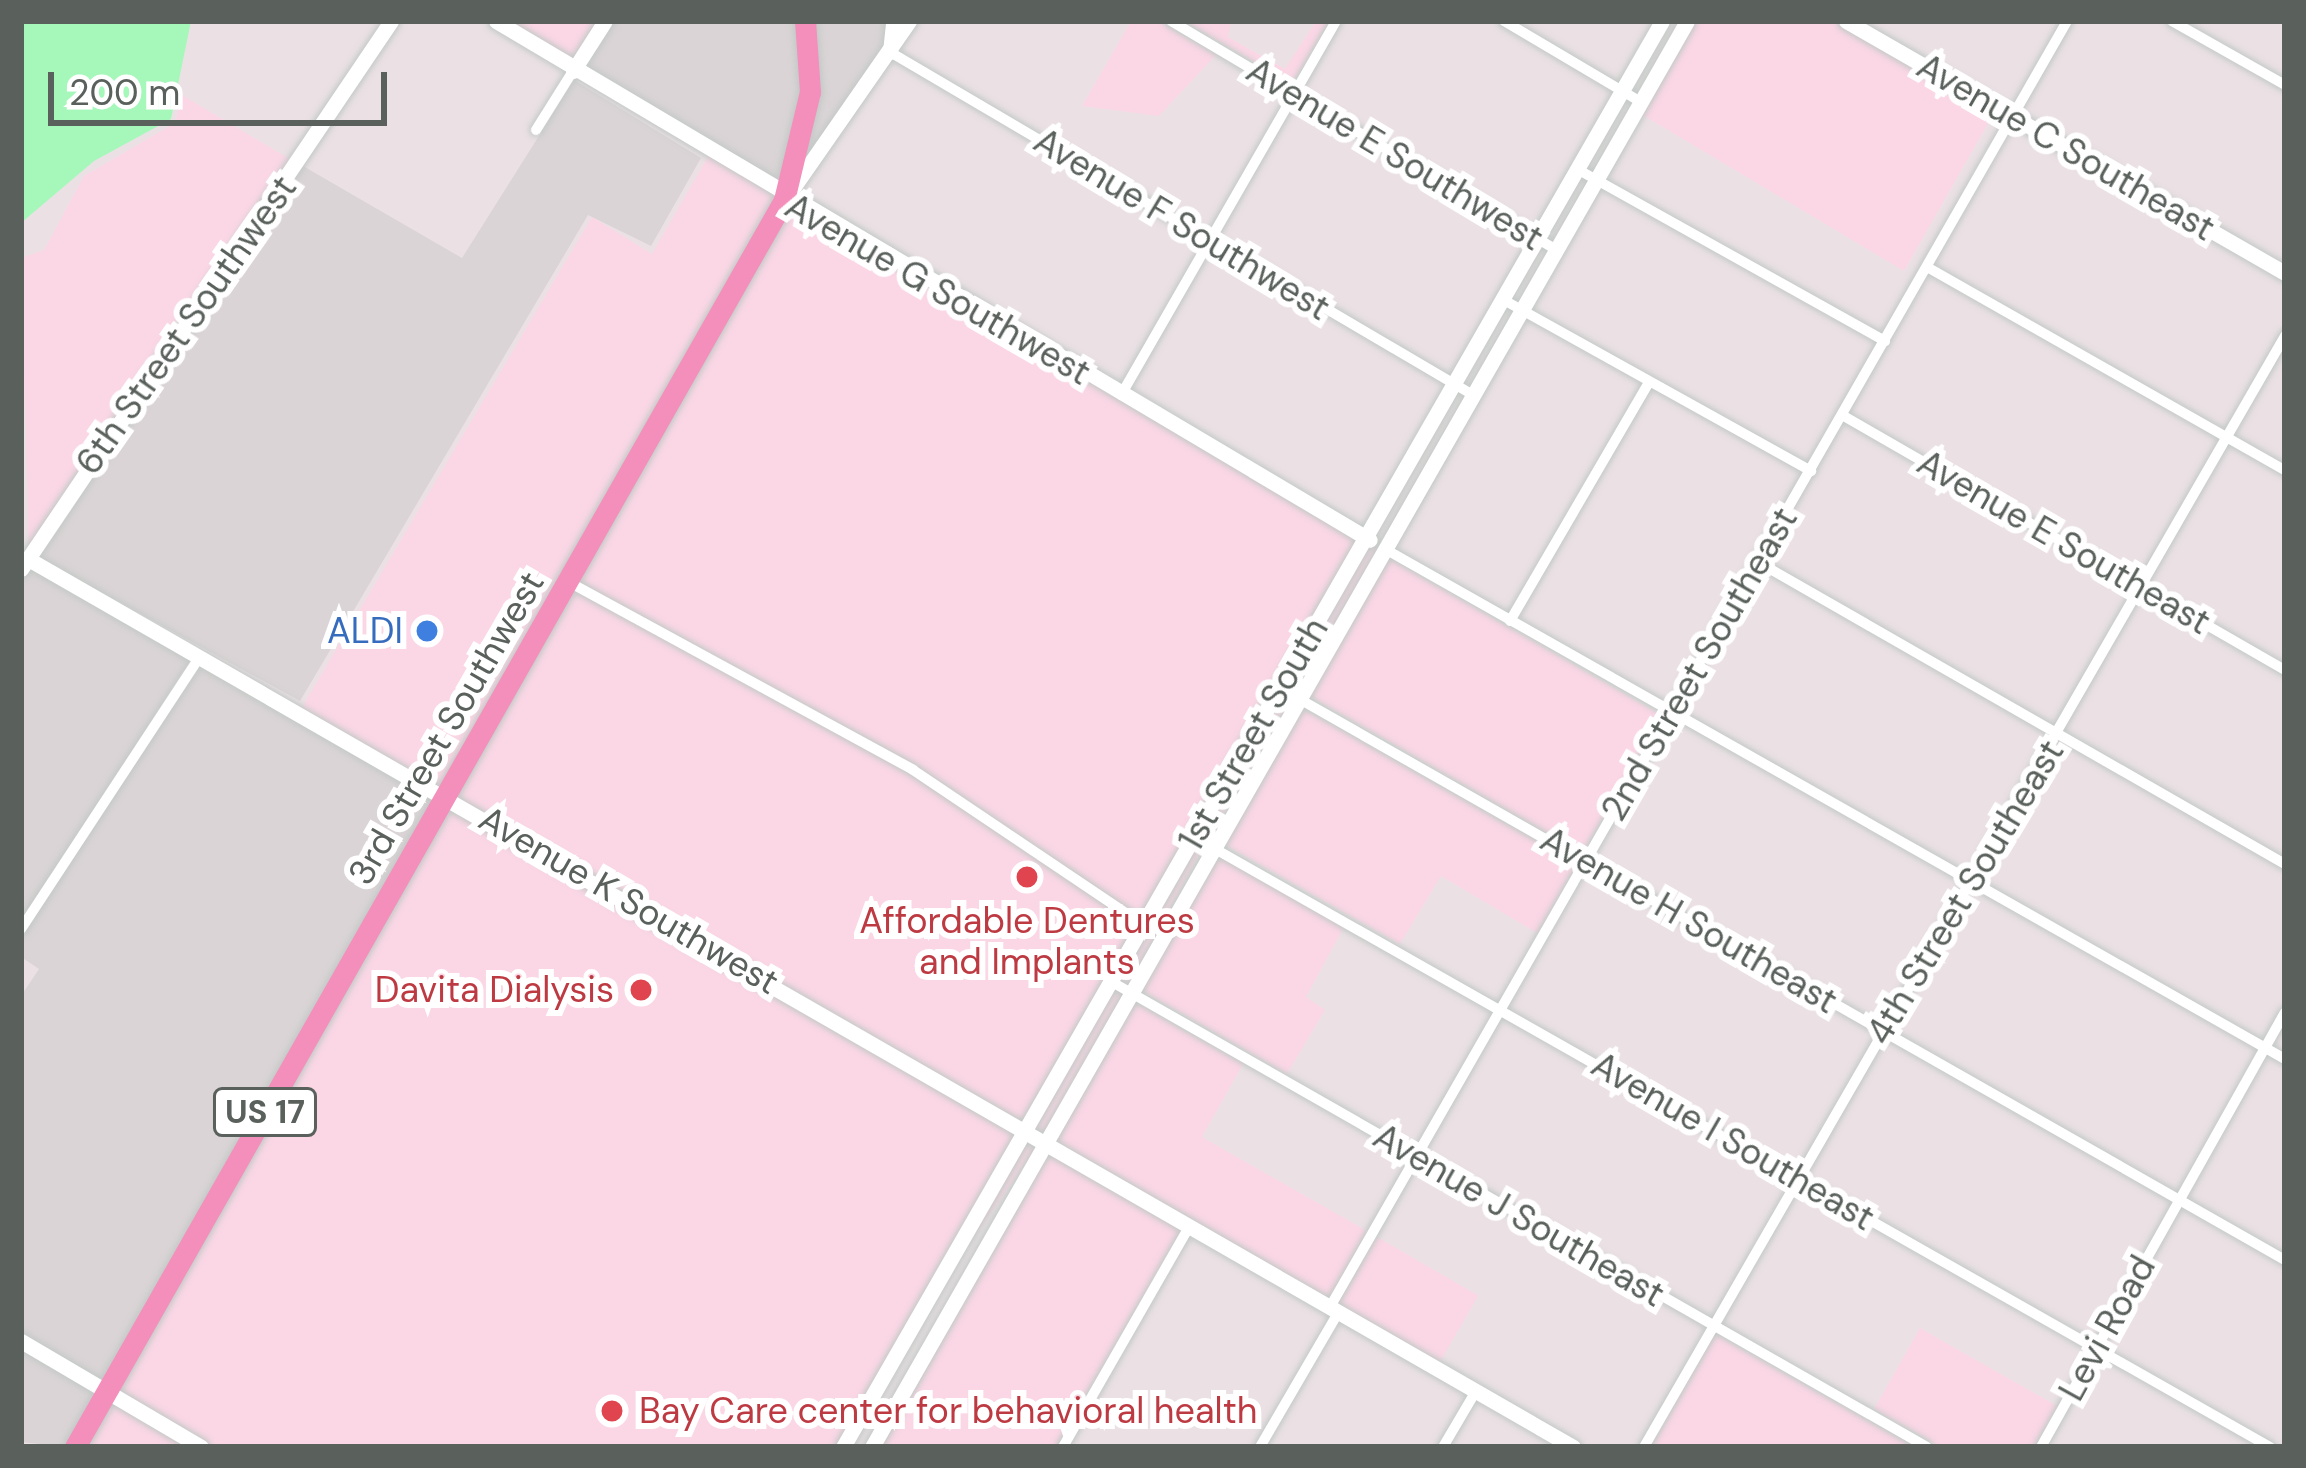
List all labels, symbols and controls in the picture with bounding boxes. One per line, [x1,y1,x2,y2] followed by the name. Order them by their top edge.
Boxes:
[1910,44,2222,250] street label: Avenue C Southeast
[54,48,393,122] scale bar
[1239,48,1551,260] street label: Avenue E Southwest
[69,69,180,116] text: 200 m
[1026,119,1338,329] street label: Avenue F Southwest
[67,167,305,483] street label: 6th Street Southwest
[778,184,1098,394] street label: Avenue G Southwest
[1910,441,2218,643] street label: Avenue E Southeast
[1592,500,1806,828] street label: 2nd Street Southeast
[339,564,553,892] street label: 3rd Street Southwest
[327,609,403,653] place label: ALDI
[1169,610,1337,858] street label: 1st Street South
[414,618,440,644] marker: ALDI
[1857,732,2073,1052] street label: 4th Street Southeast
[471,797,787,1003] street label: Avenue K Southwest
[1533,818,1845,1022] street label: Avenue H Southeast
[1011,861,1043,893] marker: Affordable Dentures and Implants
[859,898,1195,983] place label: Affordable Dentures and Implants
[375,968,614,1012] place label: Davita Dialysis
[625,974,657,1006] marker: Davita Dialysis
[1584,1043,1882,1239] street label: Avenue I Southeast
[211,1085,319,1139] road number: US 17
[1366,1114,1672,1316] street label: Avenue J Southeast
[2050,1248,2164,1408] street label: Levi Road
[639,1389,1257,1433] place label: Bay Care center for behavioral health
[596,1395,628,1427] marker: Bay Care center for behavioral health

